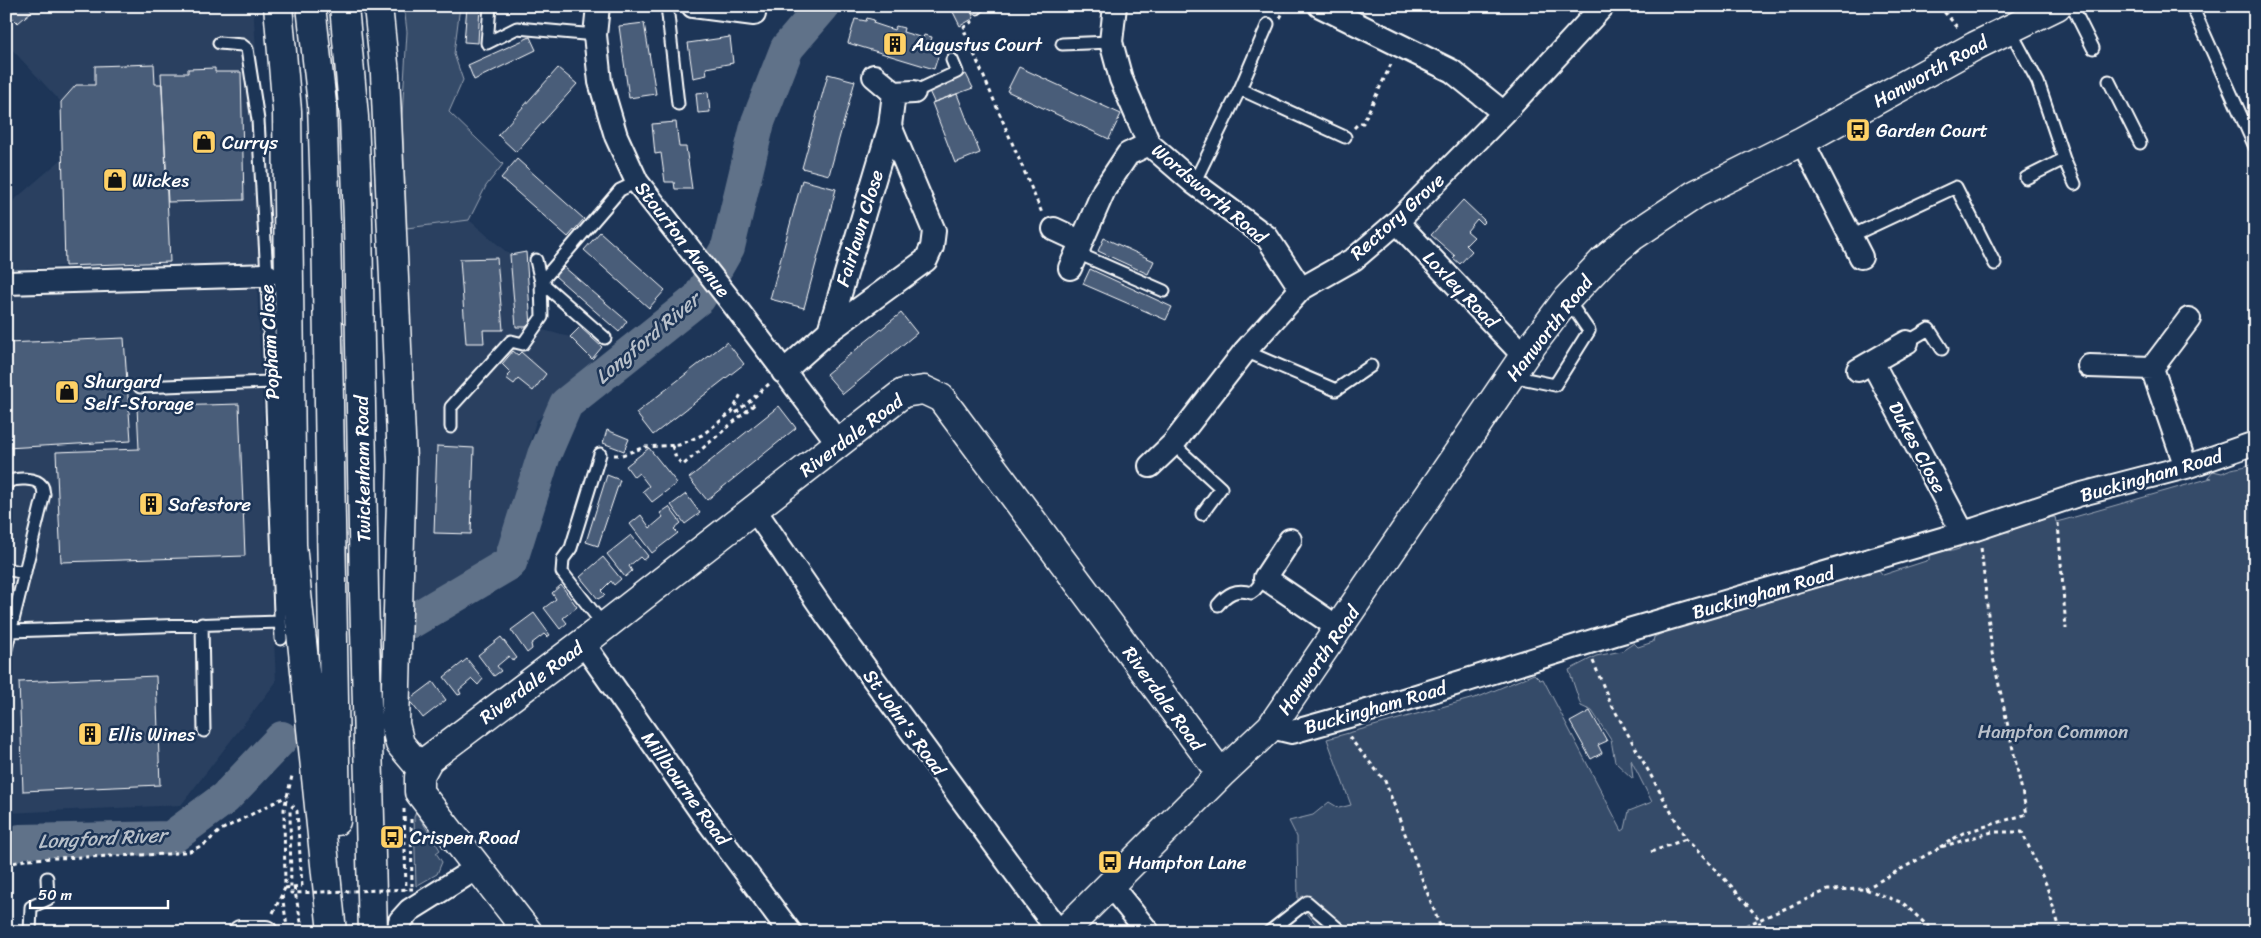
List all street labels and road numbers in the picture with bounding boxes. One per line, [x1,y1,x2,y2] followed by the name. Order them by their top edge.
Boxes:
[1866,25,1996,117] street label: Hanworth Road
[1144,135,1276,253] street label: Wordsworth Road
[1342,164,1453,268] street label: Rectory Grove
[826,165,893,291] street label: Fairlawn Close
[626,174,739,305] street label: Stourton Avenue
[1415,242,1508,338] street label: Loxley Road
[1497,266,1603,389] street label: Hanworth Road
[250,283,289,400] street label: Popham Close
[792,384,911,486] street label: Riverdale Road
[345,393,380,543] street label: Twickenham Road
[1879,395,1956,499] street label: Dukes Close
[2076,439,2228,512] street label: Buckingham Road
[1688,556,1840,629] street label: Buckingham Road
[1268,597,1370,722] street label: Hanworth Road
[472,631,591,733] street label: Riverdale Road
[1114,639,1214,759] street label: Riverdale Road
[854,662,955,784] street label: St John's Road
[1300,671,1452,744] street label: Buckingham Road
[633,724,740,854] street label: Millbourne Road

